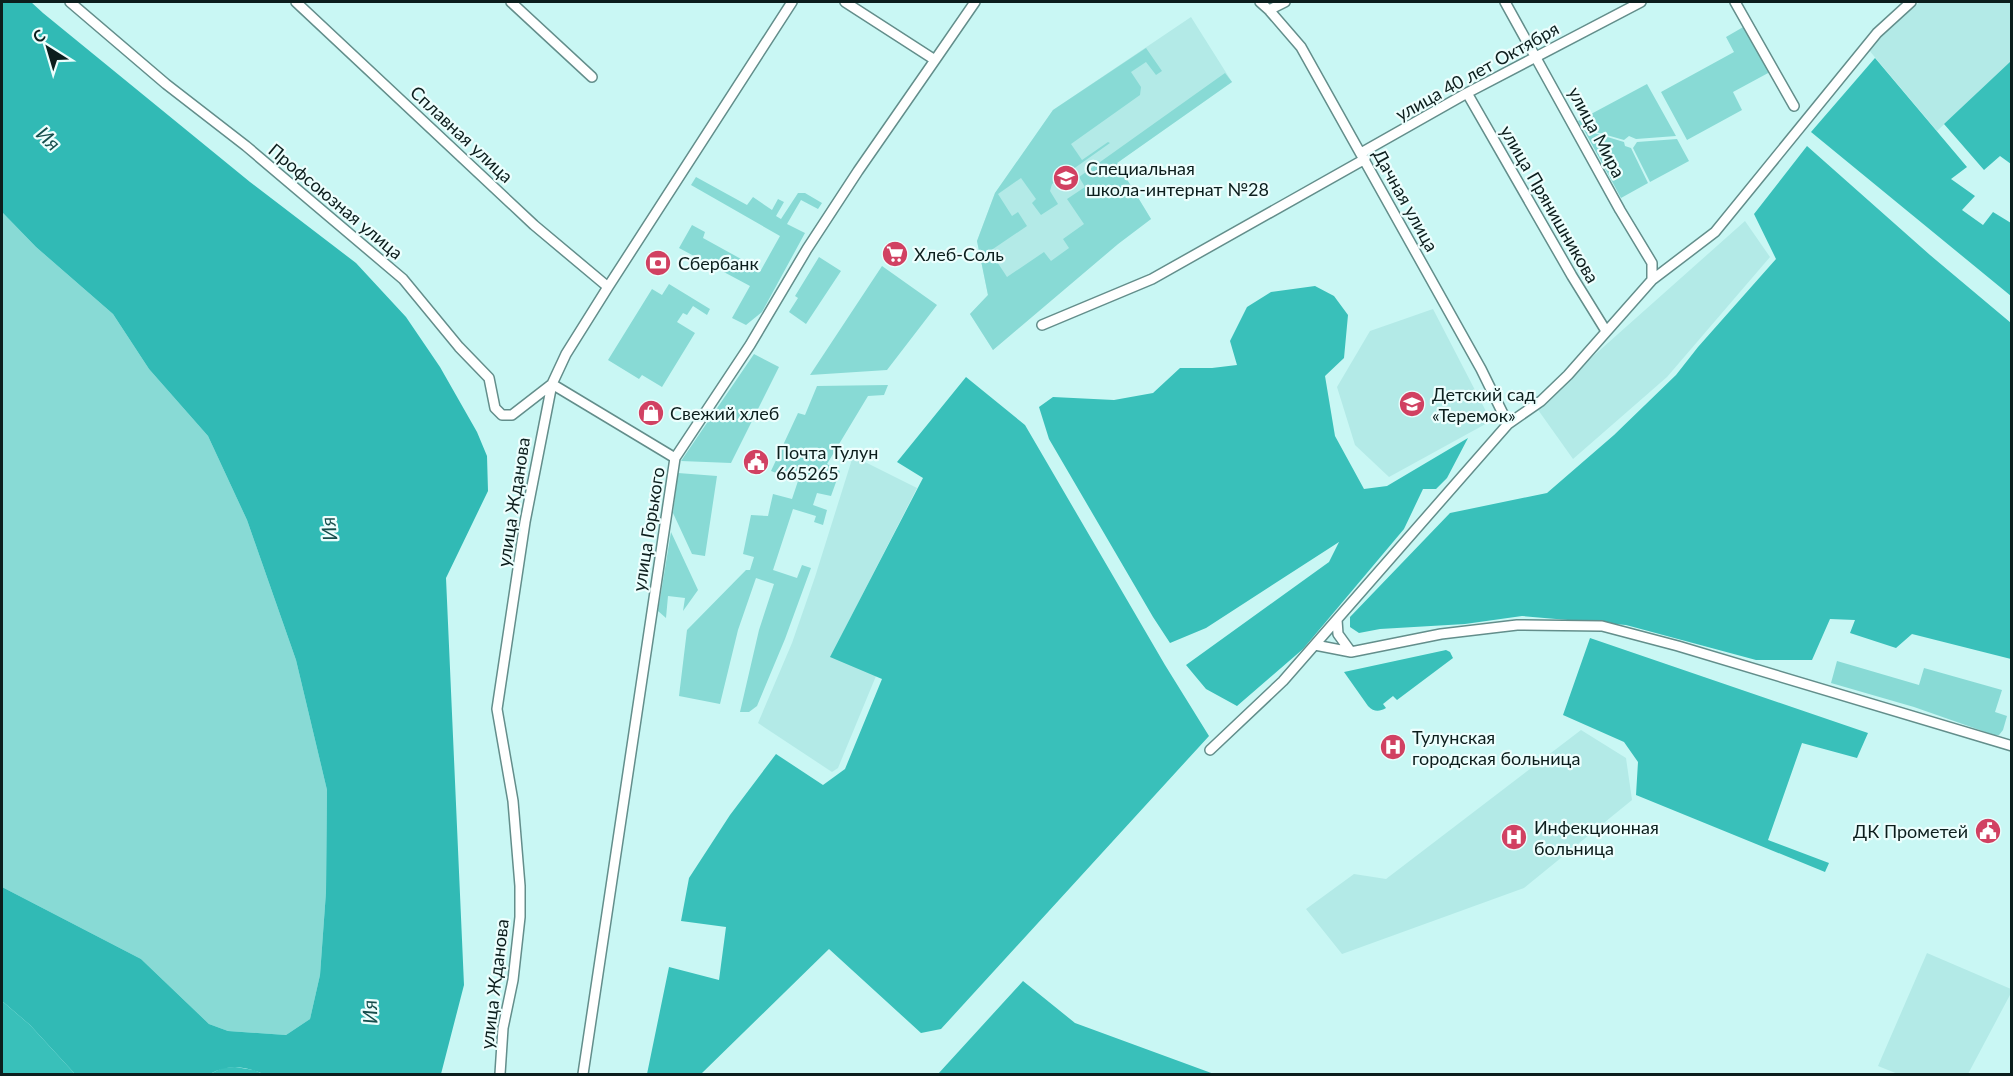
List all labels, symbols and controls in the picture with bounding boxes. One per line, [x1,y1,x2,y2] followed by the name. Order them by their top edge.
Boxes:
[1391,17,1563,125] street label: улица 40 лет Октября
[18,18,78,78] north arrow
[29,25,49,46] text: С
[406,81,518,187] street label: Сплавная улица
[1564,83,1630,181] street label: улица Мира
[32,121,66,155] water label: Ия
[1496,121,1604,287] street label: улица Прянишникова
[264,138,408,264] street label: Профсоюзная улица
[1369,145,1443,255] street label: Дачная улица
[1086,157,1269,200] place label: Специальная школа-интернат №28
[1051,163,1081,193] school or university icon: Специальная школа-интернат №28
[880,239,910,269] supermarket icon: Хлеб-Соль
[914,243,1004,265] place label: Хлеб-Соль
[643,248,673,278] bank icon: Сбербанк
[678,252,759,274] place label: Сбербанк
[1432,383,1536,426] place label: Детский сад «Теремок»
[1397,389,1427,419] school or university icon: Детский сад «Теремок»
[636,398,666,428] shop icon: Свежий хлеб
[670,402,779,424] place label: Свежий хлеб
[492,436,534,568] street label: улица Жданова
[776,441,878,484] place label: Почта Тулун 665265
[741,447,771,477] public building icon: Почта Тулун 665265
[627,465,669,593] street label: улица Горького
[315,516,341,542] water label: Ия
[1412,726,1580,769] place label: Тулунская городская больница
[1378,732,1408,762] hospital icon: Тулунская городская больница
[1534,816,1659,859] place label: Инфекционная больница
[1973,816,2003,846] public building icon: ДК Прометей
[1853,820,1968,842] place label: ДК Прометей
[1499,822,1529,852] hospital icon: Инфекционная больница
[475,918,513,1050] street label: улица Жданова
[357,1000,381,1024] water label: Ия

